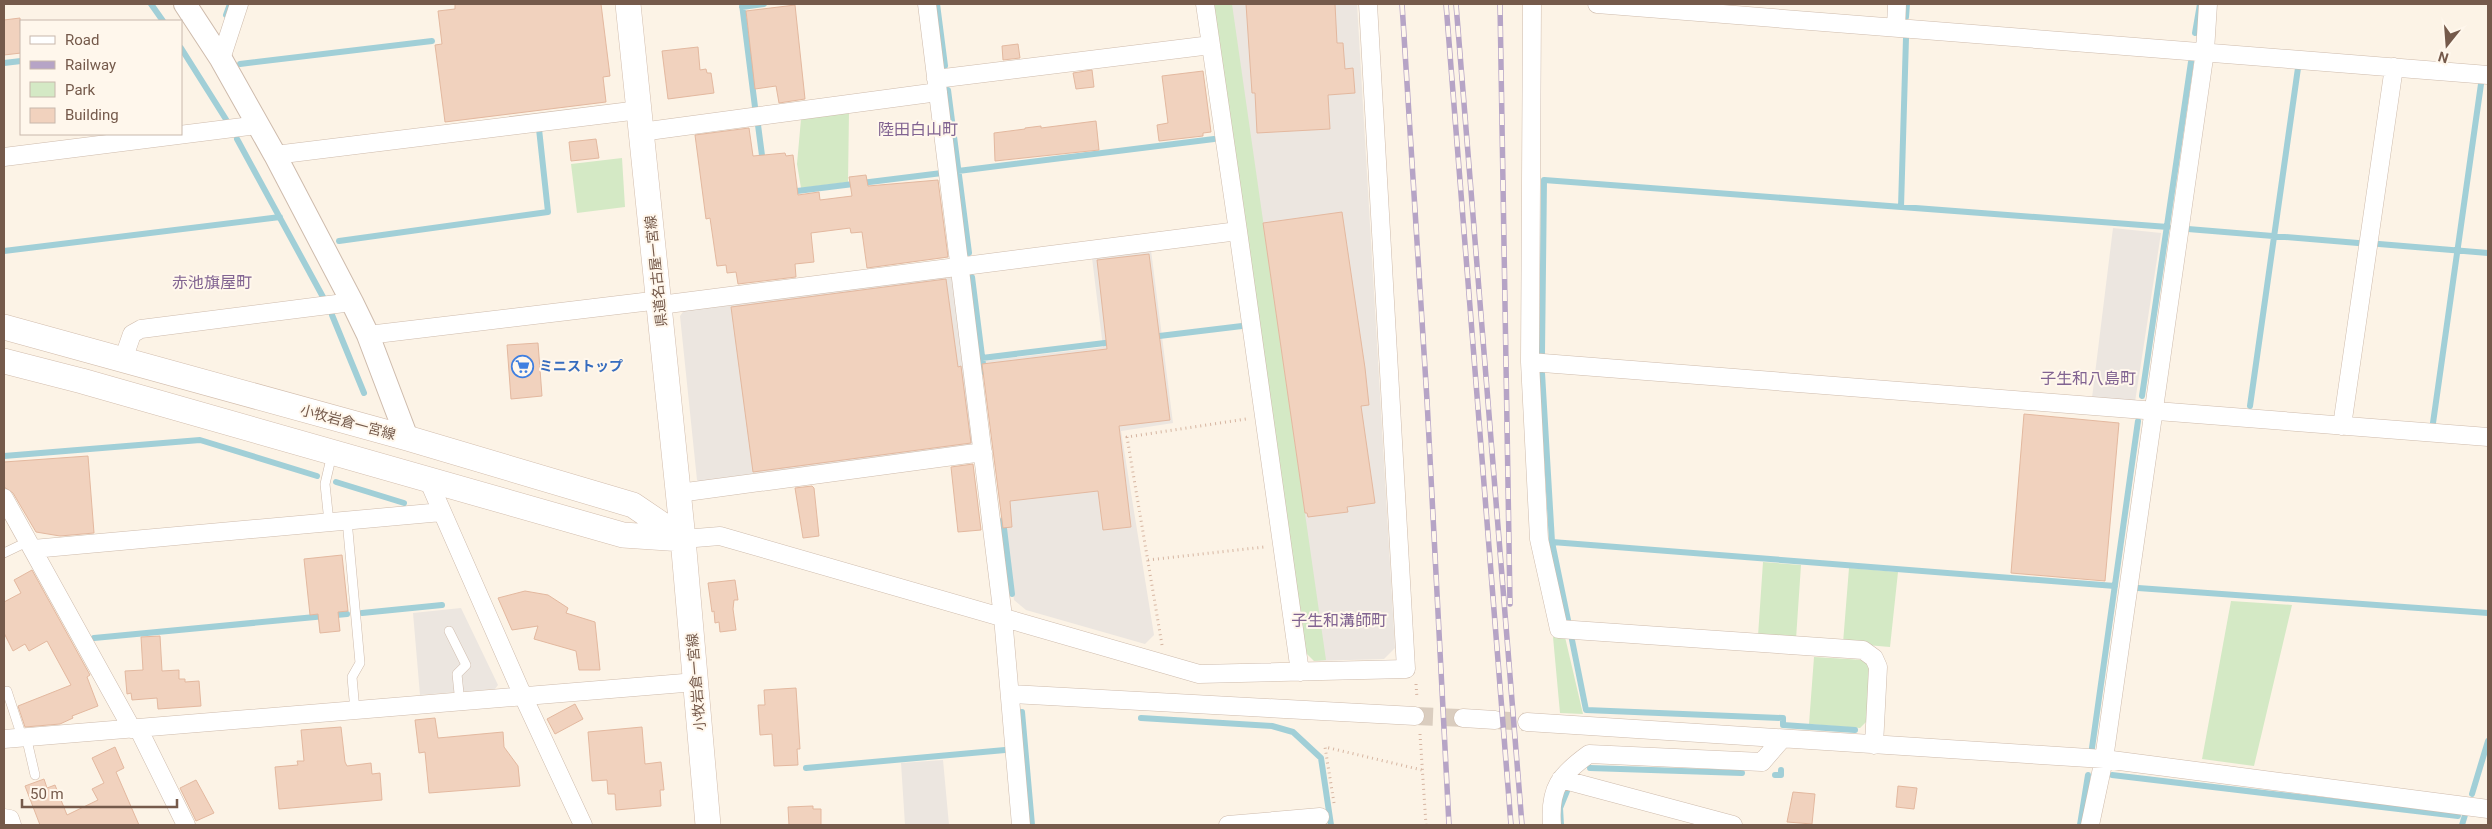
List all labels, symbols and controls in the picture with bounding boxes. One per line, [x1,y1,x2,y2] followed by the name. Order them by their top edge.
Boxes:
[20,20,182,135] legend
[2422,20,2472,70] north arrow
[65,31,99,49] text: Road
[2436,48,2450,67] text: N
[65,56,116,74] text: Railway
[65,81,96,99] text: Park
[65,106,119,124] text: Building
[878,120,958,139] district label: 陸田白山町
[642,214,670,328] street label: 県道名古屋一宮線
[172,273,252,292] district label: 赤池旗屋町
[511,354,535,378] supermarket icon: ミニストップ
[539,358,623,374] place label: ミニストップ
[2040,369,2136,388] district label: 子生和八島町
[299,402,397,442] street label: 小牧岩倉一宮線
[1291,611,1387,630] district label: 子生和溝師町
[684,632,708,732] street label: 小牧岩倉一宮線
[22,776,178,808] scale bar
[30,785,64,803] text: 50 m

